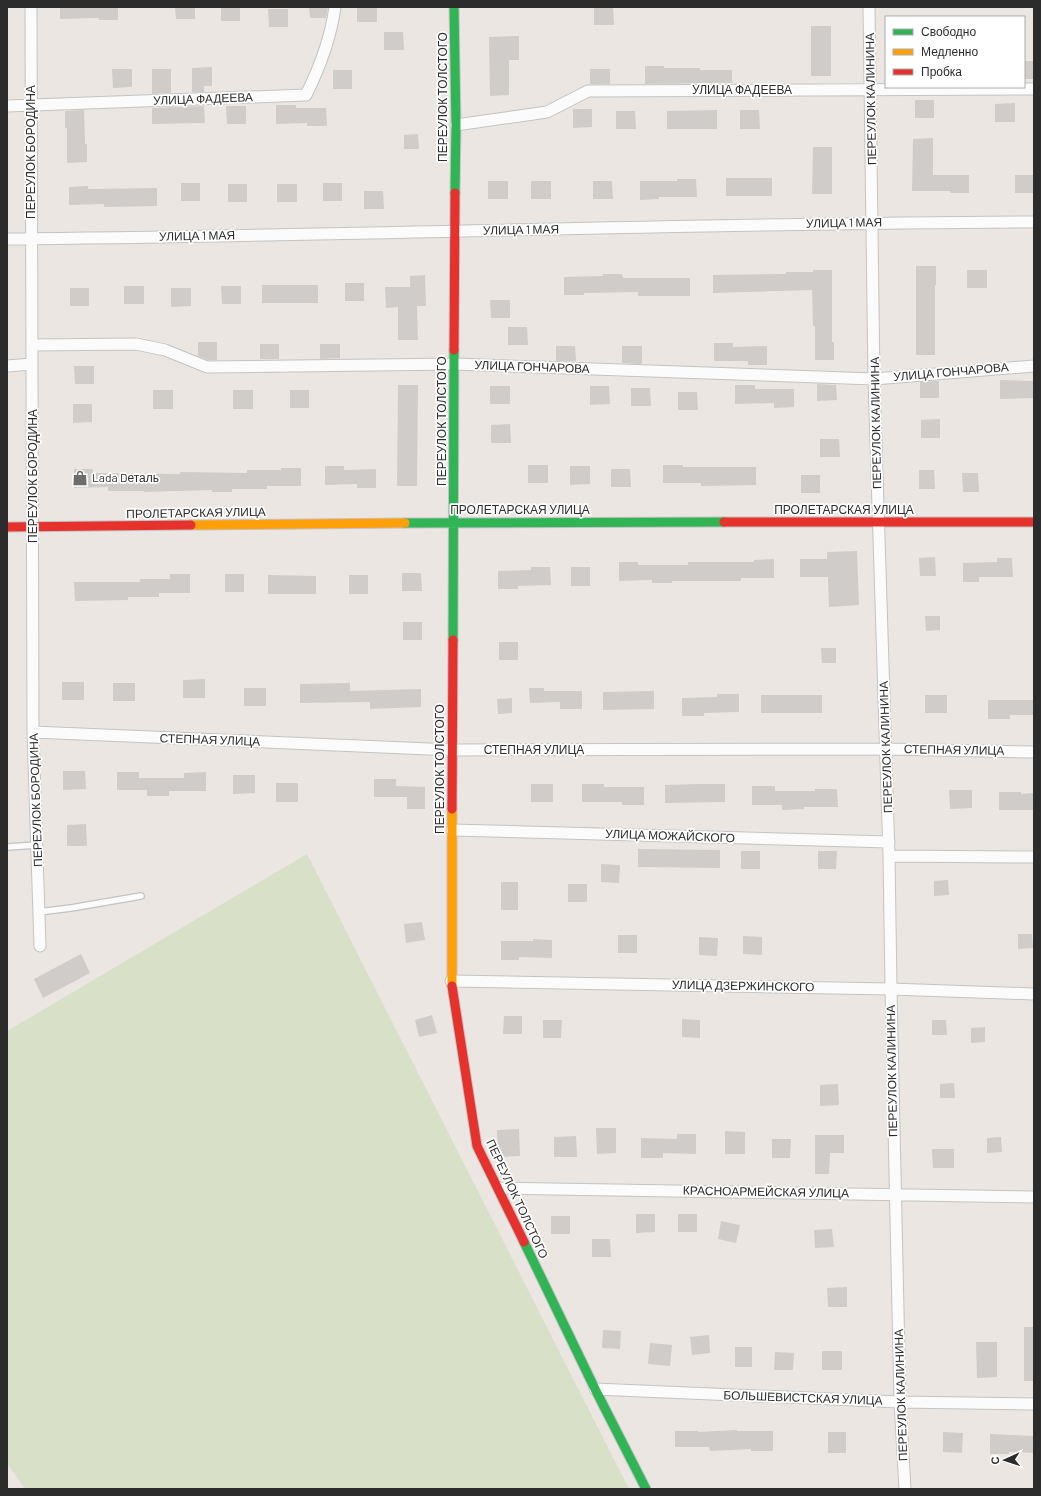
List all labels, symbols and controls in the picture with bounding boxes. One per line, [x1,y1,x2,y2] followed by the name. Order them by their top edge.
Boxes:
[885,16,1025,88] legend
[921,24,976,39] text: Свободно
[435,32,449,162] street label: ПЕРЕУЛОК ТОЛСТОГО
[862,33,878,165] street label: ПЕРЕУЛОК КАЛИНИНА
[921,44,978,59] text: Медленно
[921,64,962,79] text: Пробка
[692,82,792,97] street label: УЛИЦА ФАДЕЕВА
[23,85,38,219] street label: ПЕРЕУЛОК БОРОДИНА
[153,89,253,108] street label: УЛИЦА ФАДЕЕВА
[806,214,882,231] street label: УЛИЦА 1 МАЯ
[483,221,559,238] street label: УЛИЦА 1 МАЯ
[159,227,235,244] street label: УЛИЦА 1 МАЯ
[434,356,448,486] street label: ПЕРЕУЛОК ТОЛСТОГО
[474,357,590,376] street label: УЛИЦА ГОНЧАРОВА
[867,357,883,489] street label: ПЕРЕУЛОК КАЛИНИНА
[893,359,1009,384] street label: УЛИЦА ГОНЧАРОВА
[25,409,40,543] street label: ПЕРЕУЛОК БОРОДИНА
[71,469,89,487] shop icon: Lada Dеталь
[92,470,159,484] place label: Lada Dеталь
[450,502,590,517] street label: ПРОЛЕТАРСКАЯ УЛИЦА
[774,502,914,517] street label: ПРОЛЕТАРСКАЯ УЛИЦА
[126,504,266,521] street label: ПРОЛЕТАРСКАЯ УЛИЦА
[876,681,894,813] street label: ПЕРЕУЛОК КАЛИНИНА
[432,704,446,834] street label: ПЕРЕУЛОК ТОЛСТОГО
[159,730,261,749] street label: СТЕПНАЯ УЛИЦА
[26,733,45,867] street label: ПЕРЕУЛОК БОРОДИНА
[904,741,1004,758] street label: СТЕПНАЯ УЛИЦА
[484,742,584,757] street label: СТЕПНАЯ УЛИЦА
[605,826,735,845] street label: УЛИЦА МОЖАЙСКОГО
[672,977,814,994] street label: УЛИЦА ДЗЕРЖИНСКОГО
[883,1005,899,1137] street label: ПЕРЕУЛОК КАЛИНИНА
[484,1137,552,1260] street label: ПЕРЕУЛОК ТОЛСТОГО
[683,1183,849,1200] street label: КРАСНОАРМЕЙСКАЯ УЛИЦА
[891,1329,909,1461] street label: ПЕРЕУЛОК КАЛИНИНА
[723,1387,883,1408] street label: БОЛЬШЕВИСТСКАЯ УЛИЦА
[985,1440,1025,1480] north arrow
[988,1456,1001,1465] text: С

